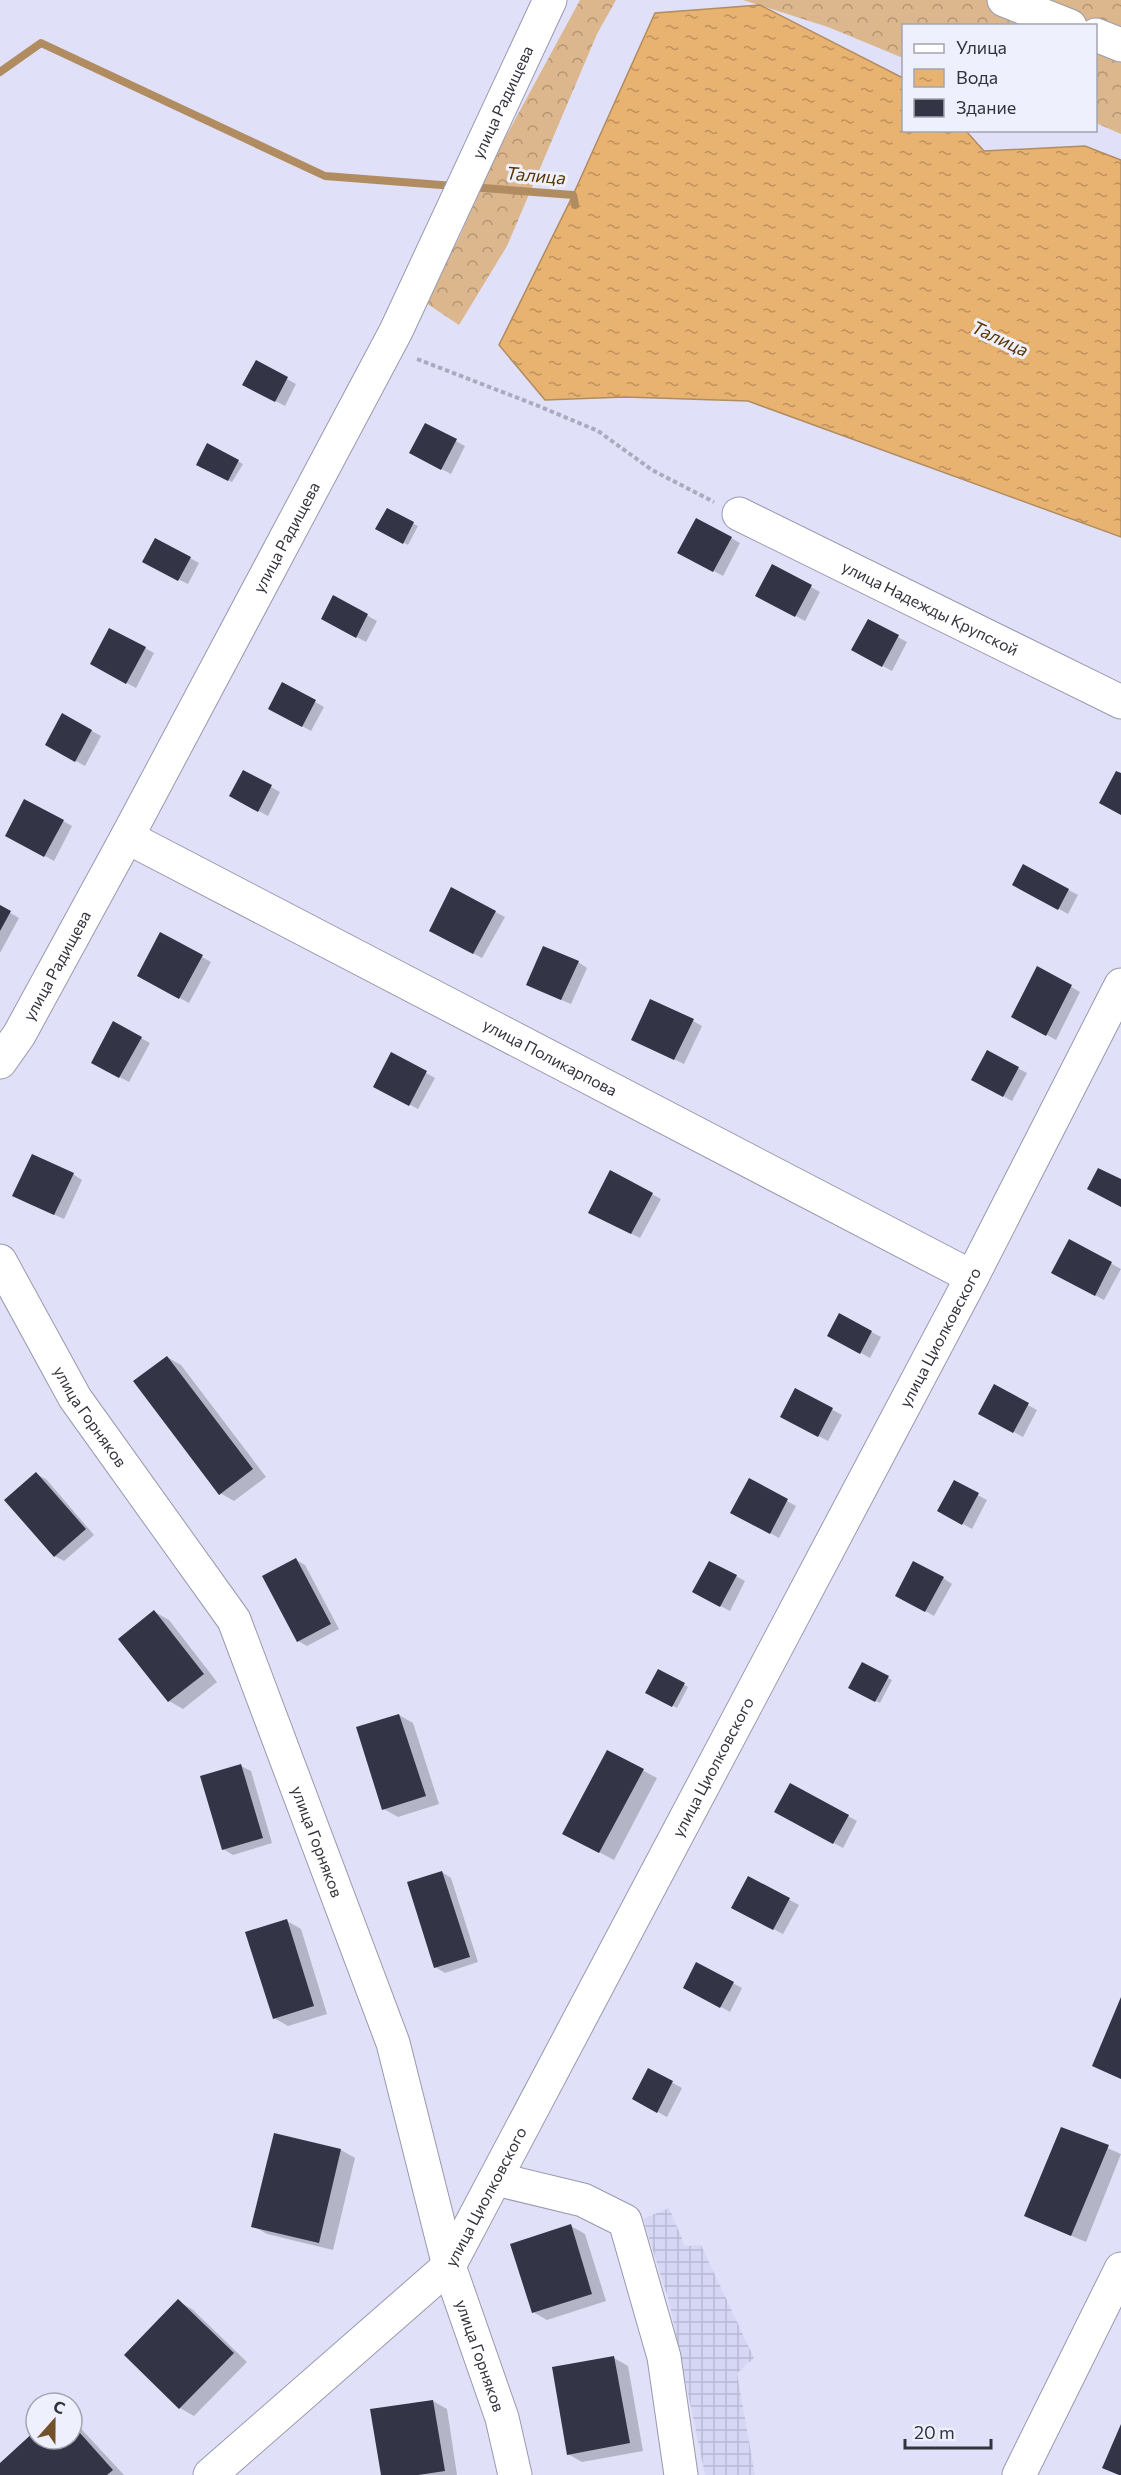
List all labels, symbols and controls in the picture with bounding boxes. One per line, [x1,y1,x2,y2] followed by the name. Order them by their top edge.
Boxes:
[902,24,1097,132] legend
[956,36,1007,58] text: Улица
[468,42,536,162] street label: улица Радищева
[956,66,998,88] text: Вода
[956,96,1016,118] text: Здание
[505,161,567,189] water label: Талица
[969,315,1032,361] water label: Талица
[249,478,323,596] street label: улица Радищева
[839,556,1022,659] street label: улица Надежды Крупской
[19,907,94,1024] street label: улица Радищева
[480,1014,621,1100] street label: улица Поликарпова
[895,1264,984,1410] street label: улица Циолковского
[50,1363,131,1470] street label: улица Горняков
[668,1694,757,1840] street label: улица Циолковского
[288,1783,347,1900] street label: улица Горняков
[441,2123,530,2270] street label: улица Циолковского
[452,2297,509,2414] street label: улица Горняков
[24,2391,84,2451] north arrow
[51,2396,68,2417] text: С
[905,2412,990,2450] scale bar
[914,2421,955,2443] text: 20 m

